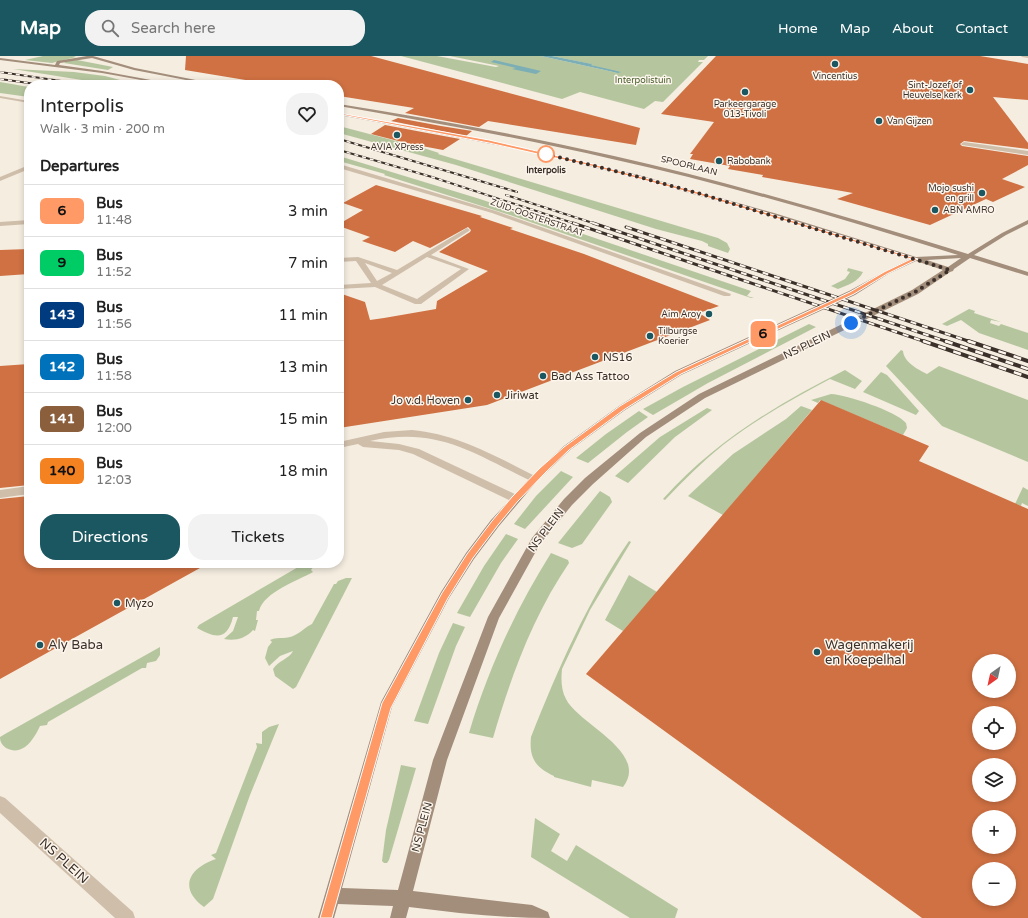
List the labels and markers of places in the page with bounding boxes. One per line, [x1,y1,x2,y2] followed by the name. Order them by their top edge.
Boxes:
[830,59,840,69] marker: Vincentius
[813,71,857,82] place label: Vincentius
[903,80,963,101] place label: Sint-Jozef of Heuvelse kerk
[965,85,975,95] marker: Sint-Jozef of Heuvelse kerk
[740,87,750,97] marker: Parkeergarage 013-Tivoli
[714,99,776,120] place label: Parkeergarage 013-Tivoli
[874,116,884,126] marker: Van Gijzen
[887,116,932,127] place label: Van Gijzen
[392,130,402,140] marker: AVIA XPress
[370,142,424,153] place label: AVIA XPress
[537,145,555,163] marker: Interpolis
[714,156,724,166] marker: Rabobank
[727,156,771,167] place label: Rabobank
[526,165,567,176] place label: Interpolis
[928,183,974,204] place label: Mojo sushi en grill
[977,188,987,198] marker: Mojo sushi en grill
[930,205,940,215] marker: ABN AMRO
[943,205,995,216] place label: ABN AMRO
[661,309,701,320] place label: Aim Aroy
[704,309,714,319] marker: Aim Aroy
[658,326,697,347] place label: Tilburgse Koerier
[645,331,655,341] marker: Tilburgse Koerier
[603,351,633,364] place label: NS16
[590,352,600,362] marker: NS16
[551,370,630,383] place label: Bad Ass Tattoo
[538,371,548,381] marker: Bad Ass Tattoo
[505,389,539,402] place label: Jiriwat
[492,390,502,400] marker: Jiriwat
[391,394,460,407] place label: Jo v.d. Hoven
[463,395,473,405] marker: Jo v.d. Hoven
[125,597,154,610] place label: Myzo
[112,598,122,608] marker: Myzo
[48,637,103,653] place label: Aly Baba
[825,637,914,668] place label: Wagenmakerij en Koepelhal
[35,640,45,650] marker: Aly Baba
[812,647,822,657] marker: Wagenmakerij en Koepelhal

